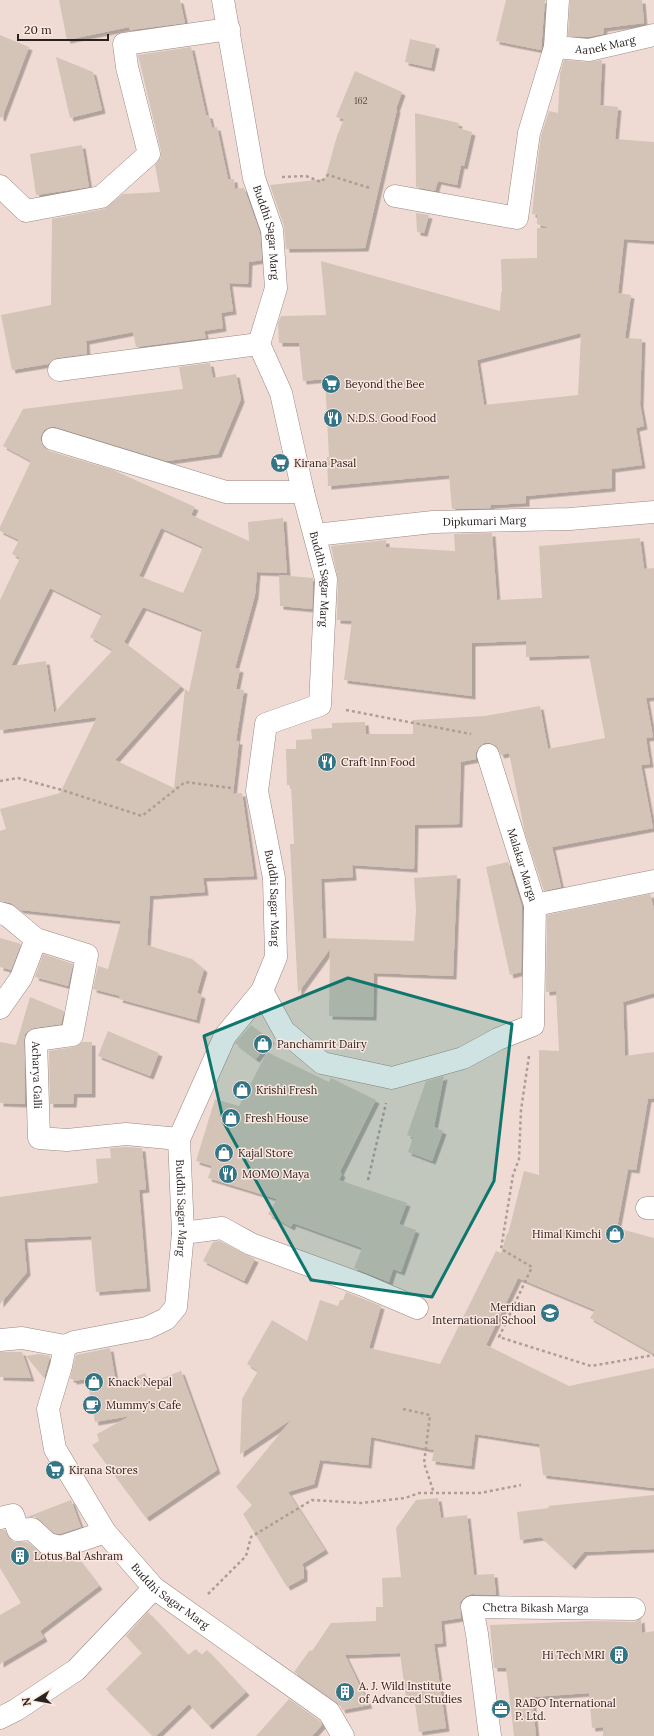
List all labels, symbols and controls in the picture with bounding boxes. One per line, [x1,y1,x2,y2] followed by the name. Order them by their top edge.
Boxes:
[18,16,108,42] scale bar
[24,22,52,37] text: 20 m
[574,32,638,57] street label: Aanek Marg
[354,95,368,106] house number: 162
[250,183,282,281] street label: Buddhi Sagar Marg
[320,373,342,395] supermarket icon: Beyond the Bee
[345,377,424,391] place label: Beyond the Bee
[322,407,344,429] restaurant icon: N.D.S. Good Food
[347,411,437,425] place label: N.D.S. Good Food
[269,452,291,474] supermarket icon: Kirana Pasal
[294,456,356,470] place label: Kirana Pasal
[442,513,527,529] street label: Dipkumari Marg
[307,530,333,628] street label: Buddhi Sagar Marg
[316,751,338,773] restaurant icon: Craft Inn Food
[341,755,416,769] place label: Craft Inn Food
[504,826,541,903] street label: Malakar Marga
[262,849,283,947] street label: Buddhi Sagar Marg
[252,1033,274,1055] shop icon: Panchamrit Dairy
[277,1037,367,1051] place label: Panchamrit Dairy
[29,1040,45,1109] street label: Acharya Galli
[231,1079,253,1101] shop icon: Krishi Fresh
[256,1083,318,1097] place label: Krishi Fresh
[220,1107,242,1129] shop icon: Fresh House
[245,1111,309,1125] place label: Fresh House
[213,1142,235,1164] shop icon: Kajal Store
[238,1146,293,1160] place label: Kajal Store
[173,1159,190,1258] street label: Buddhi Sagar Marg
[217,1163,239,1185] restaurant icon: MOMO Maya
[242,1167,310,1181] place label: MOMO Maya
[604,1223,626,1245] shop icon: Himal Kimchi
[532,1227,601,1241] place label: Himal Kimchi
[432,1300,536,1327] place label: Meridian International School
[539,1302,561,1324] school or university icon: Meridian International School
[83,1371,105,1393] shop icon: Knack Nepal
[108,1375,172,1389] place label: Knack Nepal
[81,1394,103,1416] cafe icon: Mummy's Cafe
[106,1398,181,1412] place label: Mummy's Cafe
[44,1459,66,1481] supermarket icon: Kirana Stores
[69,1463,138,1477] place label: Kirana Stores
[9,1545,31,1567] building icon: Lotus Bal Ashram
[34,1549,123,1563] place label: Lotus Bal Ashram
[128,1560,213,1632] street label: Buddhi Sagar Marg
[483,1600,589,1615] street label: Chetra Bikash Marga
[608,1644,630,1666] building icon: Hi Tech MRI
[542,1648,605,1662] place label: Hi Tech MRI
[358,1679,462,1706] place label: A. J. Wild Institute of Advanced Studies
[16,1680,56,1720] north arrow
[334,1681,356,1703] building icon: A. J. Wild Institute of Advanced Studies
[18,1696,34,1707] text: N
[515,1696,616,1723] place label: RADO International P. Ltd.
[490,1698,512,1720] office icon: RADO International P. Ltd.

